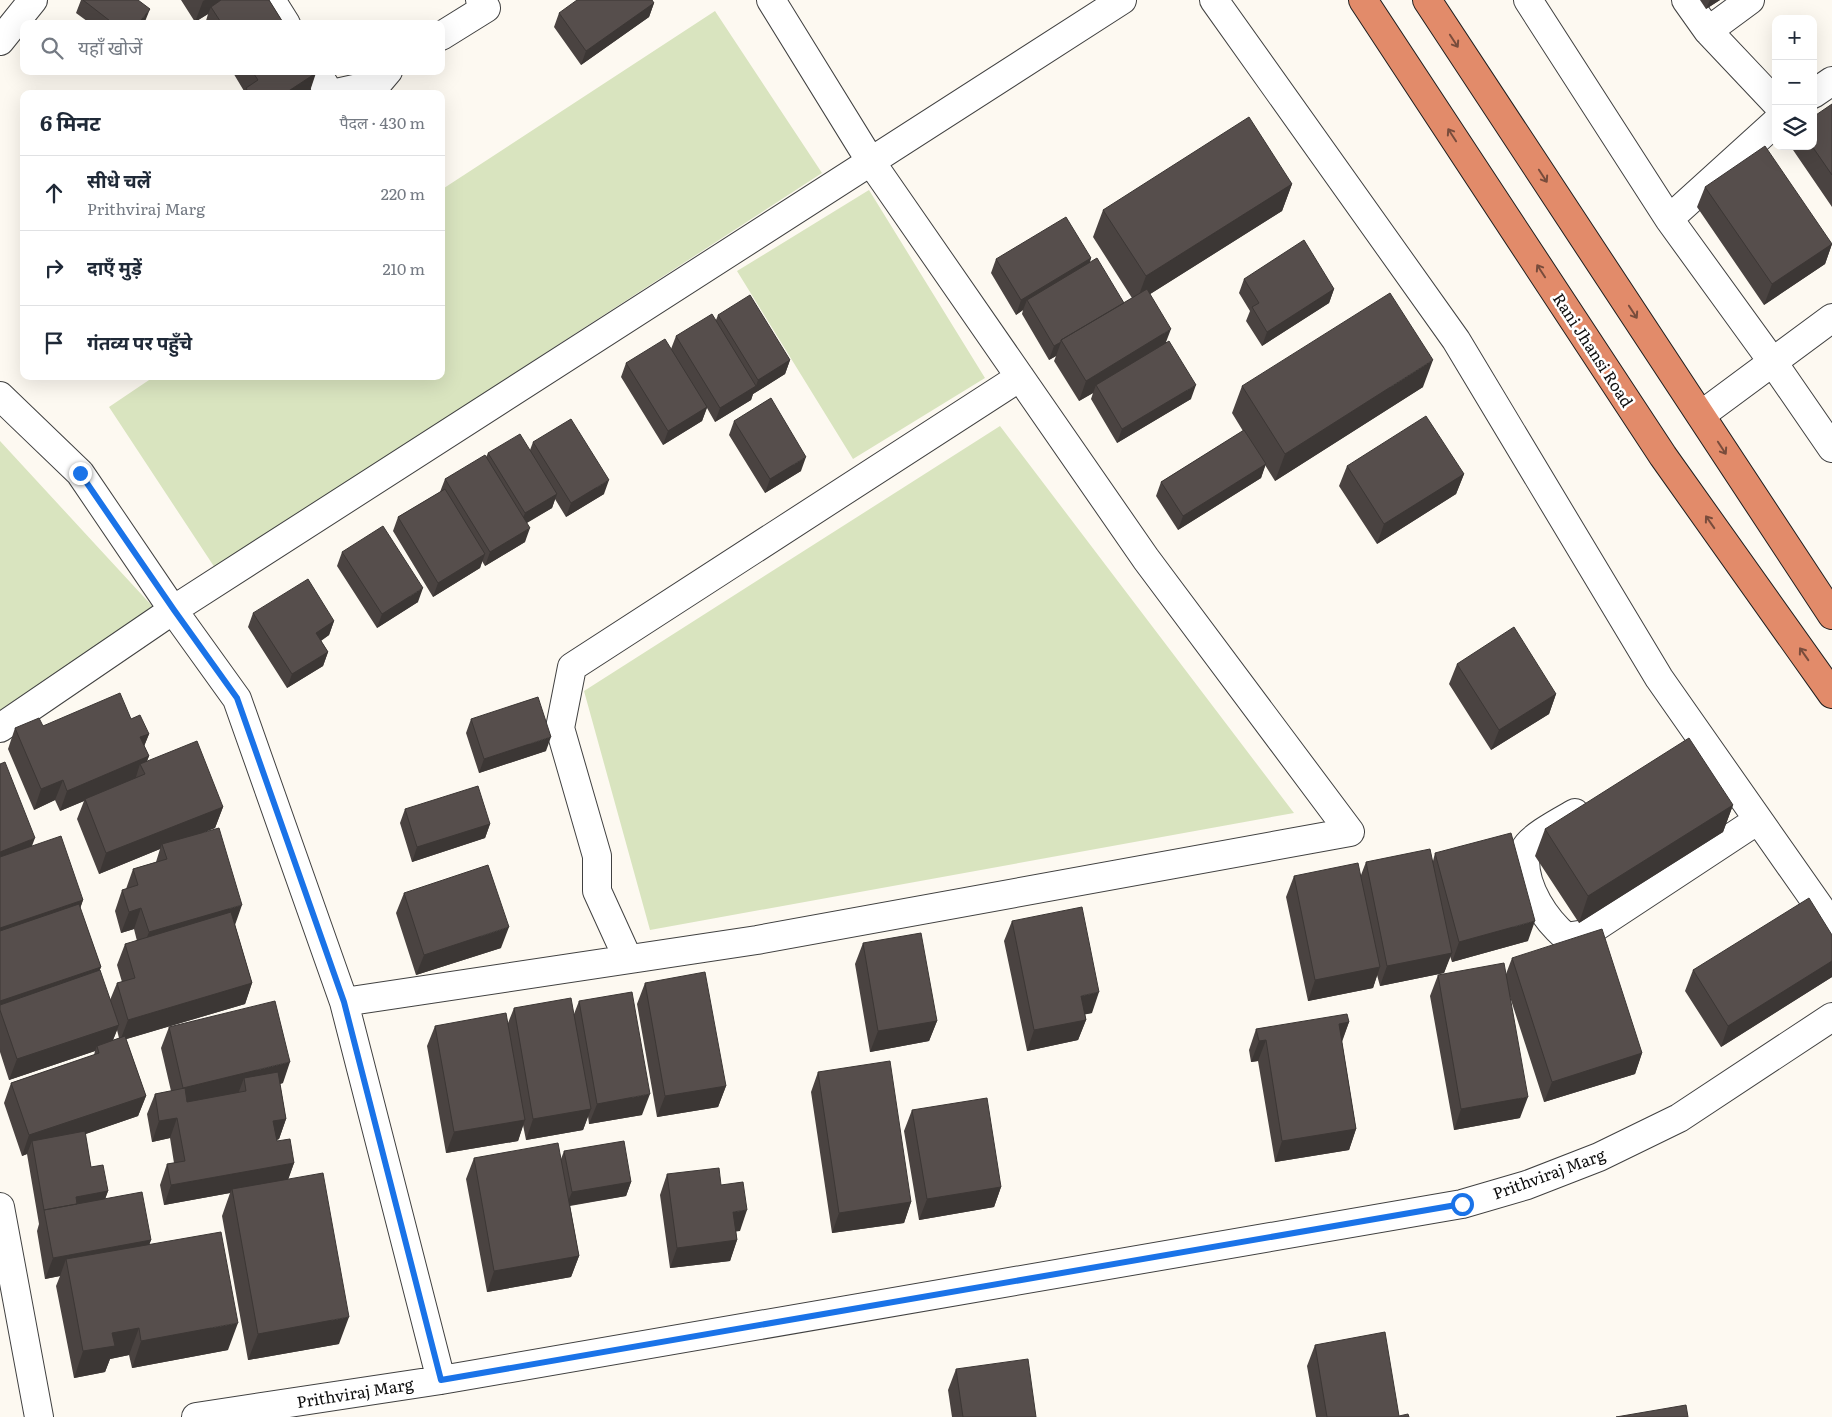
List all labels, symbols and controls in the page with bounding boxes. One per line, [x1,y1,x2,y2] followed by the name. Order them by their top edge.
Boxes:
[1772,15,1817,150] map controls
[1772,15,1817,60] button: +
[20,20,445,75] search box
[78,33,142,61] text: यहाँ खोजें
[1449,33,1459,47] one-way arrow
[38,34,66,62] icon: search
[1772,60,1817,105] button: −
[1772,105,1817,150] button: layers
[40,106,101,137] text: 6 मिनट
[339,110,425,134] text: पैदल · 430 m
[1446,128,1457,142] one-way arrow
[87,166,151,194] text: सीधे चलें
[1538,169,1548,183] one-way arrow
[40,179,68,207] icon: ahead
[381,181,425,205] text: 220 m
[87,196,205,220] text: Prithviraj Marg
[87,253,142,281] text: दाएँ मुड़ें
[40,254,68,282] icon: right
[382,256,425,280] text: 210 m
[1536,264,1546,278] one-way arrow
[1548,288,1640,411] street label: Rani Jhansi Road
[1628,305,1638,319] one-way arrow
[87,328,192,356] text: गंतव्य पर पहुँचे
[40,329,68,357] icon: arrive
[1717,440,1727,454] one-way arrow
[69,462,92,485] route end
[1705,515,1715,529] one-way arrow
[1799,647,1809,661] one-way arrow
[1489,1142,1608,1205] street label: Prithviraj Marg
[1451,1193,1474,1216] route start
[295,1371,415,1413] street label: Prithviraj Marg

